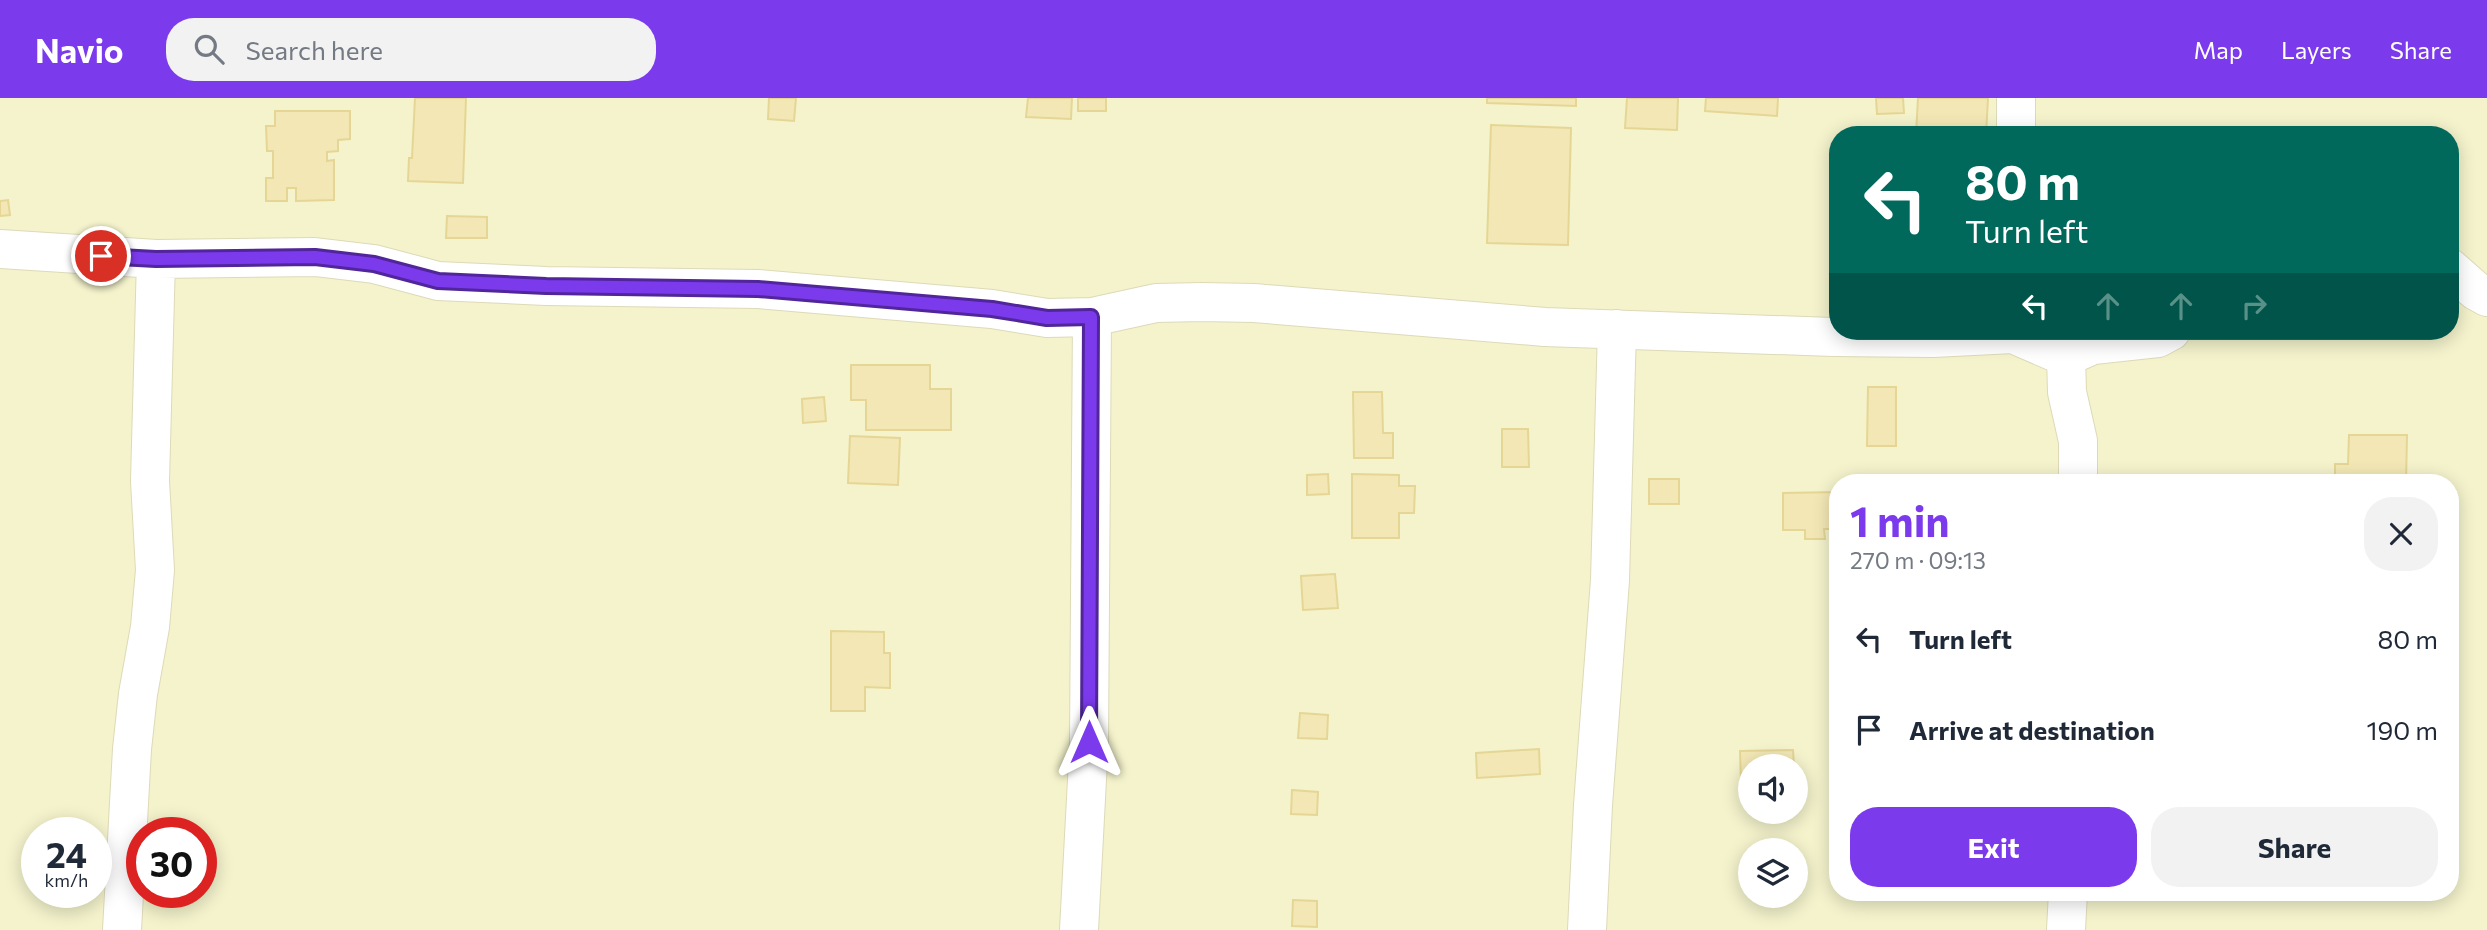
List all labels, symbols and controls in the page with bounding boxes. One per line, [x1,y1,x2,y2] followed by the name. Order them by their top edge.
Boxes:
[166,18,656,81] search box
[35,29,124,70] text: Navio
[190,30,228,68] icon: search
[246,34,383,65] text: Search here
[2194,35,2243,64] text: Map
[2281,35,2352,64] text: Layers
[2390,35,2452,64] text: Share
[1965,150,2080,210] text: 80 m
[1850,154,1941,245] icon: left
[1965,210,2089,250] text: Turn left
[71,226,131,286] pin
[82,237,120,275] icon: arrive
[2016,287,2054,325] icon: left
[2089,287,2127,325] icon: ahead
[2162,287,2200,325] icon: ahead
[2235,287,2273,325] icon: right
[1850,494,1950,546] text: 1 min
[2364,497,2438,571] button: close
[1850,546,1986,574] text: 270 m · 09:13
[1850,620,1888,658] icon: left
[1909,623,2012,654] text: Turn left
[2378,623,2438,654] text: 80 m
[1052,705,1126,779] position arrow
[1850,711,1888,749] icon: arrive
[1909,714,2155,745] text: Arrive at destination
[2366,714,2438,745] text: 190 m
[1738,754,1808,908] map controls
[1738,754,1808,824] button: sound
[1850,807,2137,887] button: Exit
[2151,807,2438,887] button: Share
[126,817,217,908] speed limit sign: 30
[46,832,87,875] text: 24
[1738,838,1808,908] button: layers
[45,869,88,891] text: km/h

